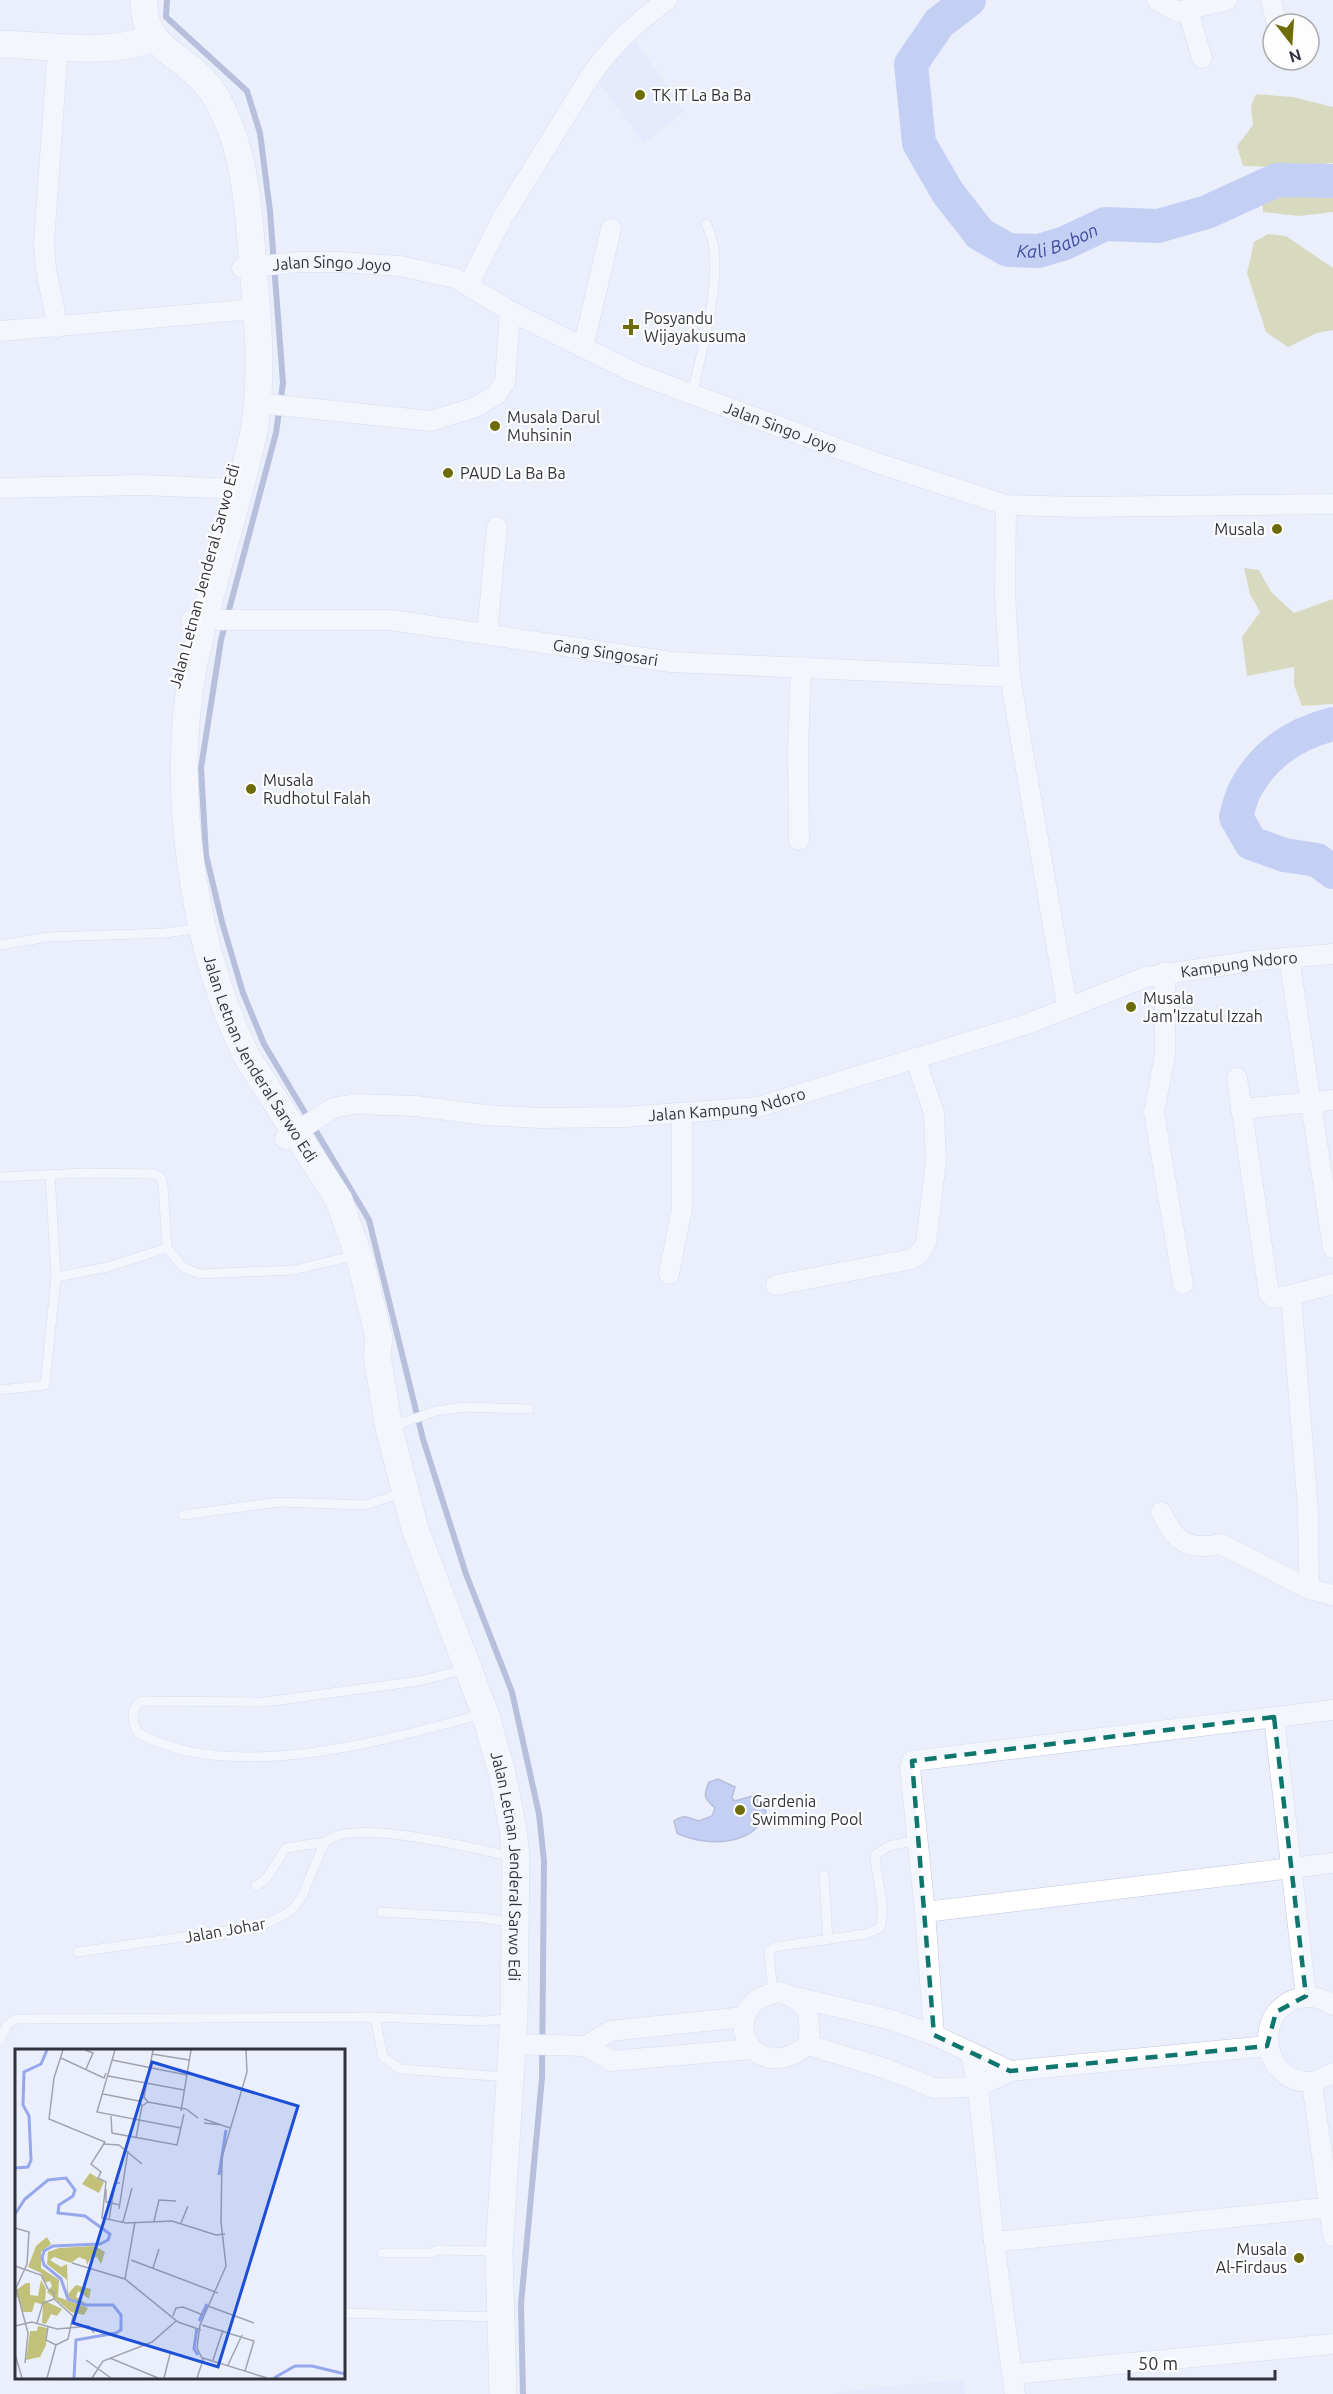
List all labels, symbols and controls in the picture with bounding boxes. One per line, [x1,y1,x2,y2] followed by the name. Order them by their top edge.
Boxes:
[1261,12,1321,72] north arrow
[1287,46,1304,67] text: N
[652,86,751,104] place label: TK IT La Ba Ba
[633,88,647,102] marker: TK IT La Ba Ba
[1017,219,1101,261] water label: Kali Babon
[271,253,392,274] street label: Jalan Singo Joyo
[644,309,746,345] place label: Posyandu Wijayakusuma
[622,318,640,336] marker: Posyandu Wijayakusuma
[722,398,840,456] street label: Jalan Singo Joyo
[507,408,600,444] place label: Musala Darul Muhsinin
[488,419,502,433] marker: Musala Darul Muhsinin
[165,462,243,690] street label: Jalan Letnan Jenderal Sarwo Edi
[460,464,566,482] place label: PAUD La Ba Ba
[441,466,455,480] marker: PAUD La Ba Ba
[1214,520,1265,538] place label: Musala
[1270,522,1284,536] marker: Musala
[552,635,659,669] street label: Gang Singosari
[263,771,371,807] place label: Musala Rudhotul Falah
[244,782,258,796] marker: Musala Rudhotul Falah
[1179,948,1298,981] street label: Kampung Ndoro
[201,953,321,1165] street label: Jalan Letnan Jenderal Sarwo Edi
[1143,989,1263,1025] place label: Musala Jam'Izzatul Izzah
[1124,1000,1138,1014] marker: Musala Jam'Izzatul Izzah
[647,1084,808,1124] street label: Jalan Kampung Ndoro
[487,1749,525,1981] street label: Jalan Letnan Jenderal Sarwo Edi
[752,1792,862,1828] place label: Gardenia Swimming Pool
[733,1803,747,1817] marker: Gardenia Swimming Pool
[183,1914,267,1946] street label: Jalan Johar
[15,2049,345,2379] inset map
[1216,2240,1287,2276] place label: Musala Al-Firdaus
[1292,2251,1306,2265] marker: Musala Al-Firdaus
[1129,2343,1274,2381] scale bar
[1138,2353,1178,2373] text: 50 m

